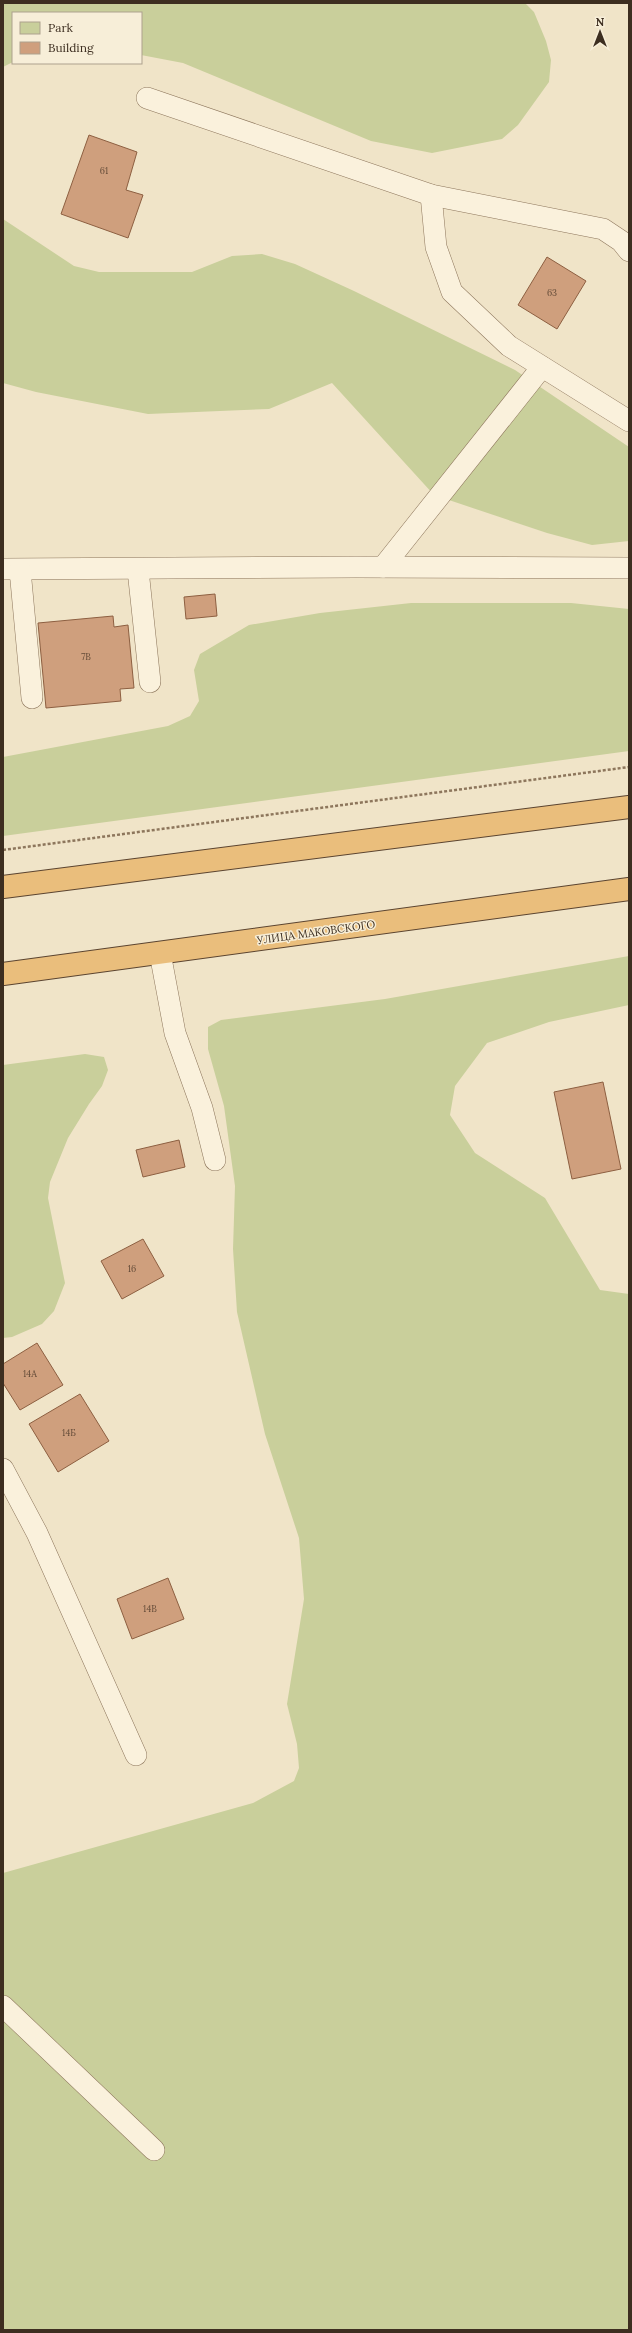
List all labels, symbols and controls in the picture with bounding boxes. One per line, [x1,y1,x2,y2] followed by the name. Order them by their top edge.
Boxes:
[12,12,142,64] legend
[580,12,620,52] north arrow
[596,15,605,29] text: N
[48,20,74,35] text: Park
[48,40,94,55] text: Building
[100,165,108,176] house number: 61
[547,287,557,298] house number: 63
[81,651,91,662] house number: 7В
[255,917,376,947] street label: УЛИЦА МАКОВСКОГО
[128,1263,136,1274] house number: 16
[23,1368,37,1379] house number: 14А
[62,1427,76,1438] house number: 14Б
[143,1603,157,1614] house number: 14В

